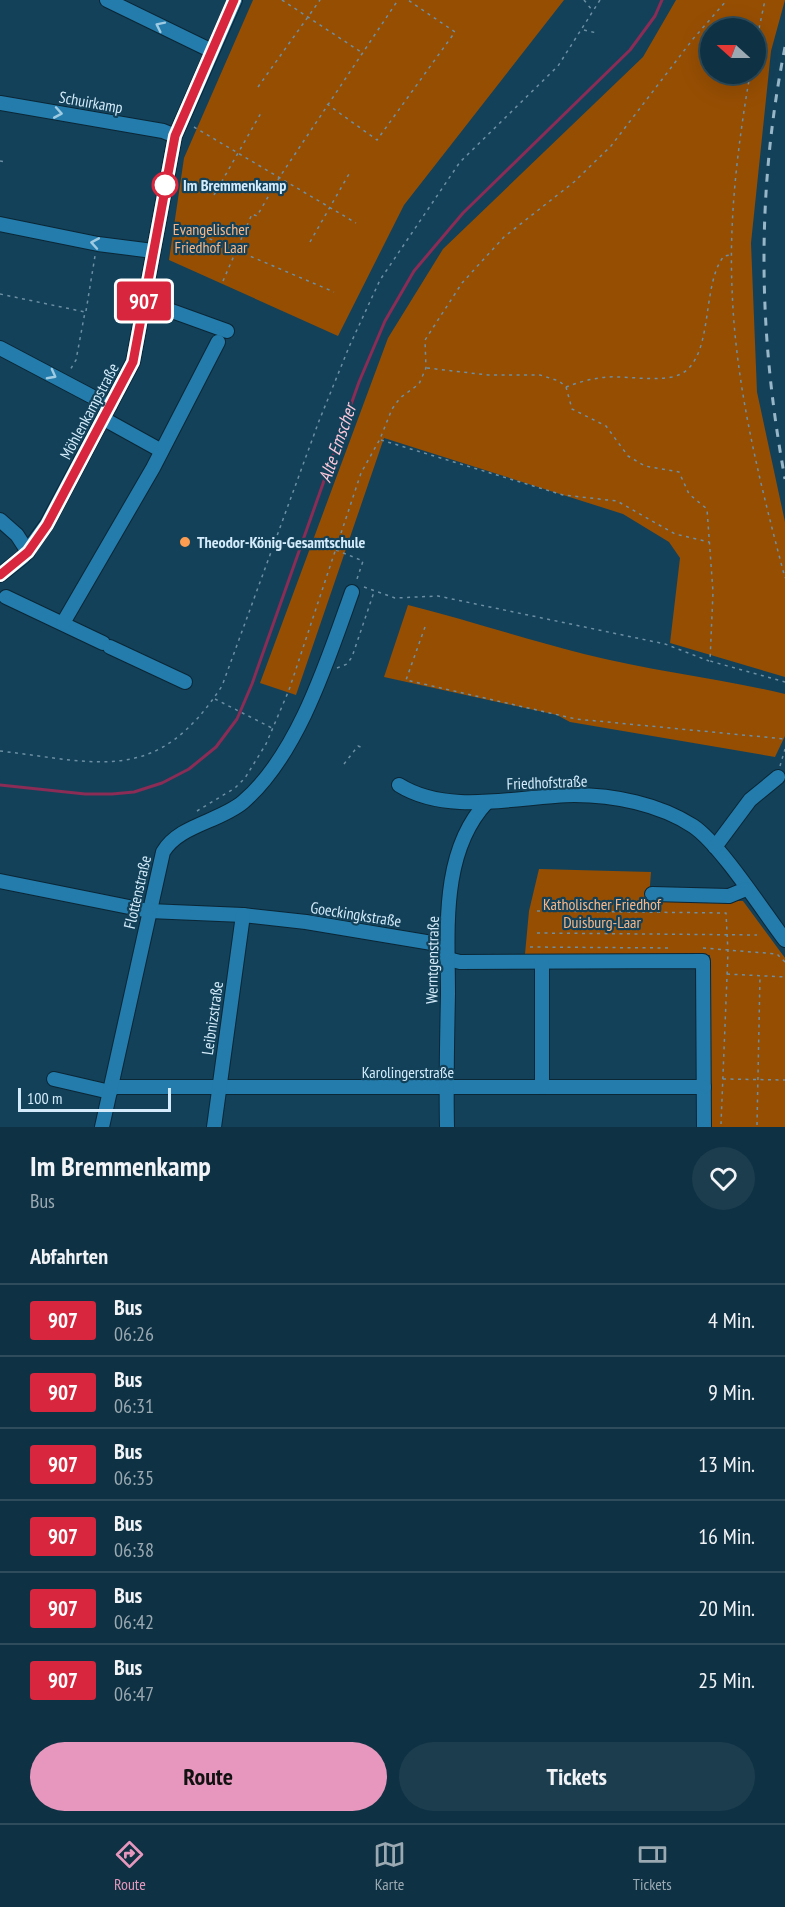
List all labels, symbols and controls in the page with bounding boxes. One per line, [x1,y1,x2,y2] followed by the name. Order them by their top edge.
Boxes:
[700,18,766,84] north arrow
[700,18,766,84] map controls
[155,21,166,33] one-way arrow
[58,87,124,117] street label: Schuirkamp
[53,106,62,118] one-way arrow
[152,172,178,198] marker: Im Bremmenkamp
[183,175,286,195] place label: Im Bremmenkamp
[173,219,250,257] park label: Evangelischer Friedhof Laar
[91,237,101,250] one-way arrow
[110,282,178,320] line badge: 907
[129,288,159,315] text: 907
[55,359,123,463] street label: Möhlenkampstraße
[46,368,56,379] one-way arrow
[313,398,362,485] water label: Alte Emscher
[197,532,366,552] place label: Theodor-König-Gesamtschule
[178,535,192,549] marker: Theodor-König-Gesamtschule
[506,771,588,793] street label: Friedhofstraße
[119,853,155,931] street label: Flottenstraße
[543,894,662,932] park label: Katholischer Friedhof Duisburg-Laar
[309,897,403,931] street label: Goeckingkstraße
[421,916,443,1004] street label: Werntgenstraße
[197,980,227,1056] street label: Leibnizstraße
[362,1062,454,1082] street label: Karolingerstraße
[18,1085,171,1112] scale bar
[27,1088,62,1108] text: 100 m
[30,1147,211,1184] text: Im Bremmenkamp
[692,1147,755,1210] button: heart
[30,1188,55,1214] text: Bus
[30,1242,108,1270] text: Abfahrten
[114,1293,142,1321] text: Bus
[708,1306,755,1334] text: 4 Min.
[48,1307,78,1334] text: 907
[114,1321,154,1347] text: 06:26
[114,1365,142,1393] text: Bus
[708,1378,755,1406] text: 9 Min.
[48,1379,78,1406] text: 907
[114,1393,154,1419] text: 06:31
[114,1437,142,1465] text: Bus
[698,1450,755,1478] text: 13 Min.
[48,1451,78,1478] text: 907
[114,1465,154,1491] text: 06:35
[114,1509,142,1537] text: Bus
[698,1522,755,1550] text: 16 Min.
[48,1523,78,1550] text: 907
[114,1537,154,1563] text: 06:38
[114,1581,142,1609] text: Bus
[698,1594,755,1622] text: 20 Min.
[48,1595,78,1622] text: 907
[114,1609,154,1635] text: 06:42
[114,1653,142,1681] text: Bus
[698,1666,755,1694] text: 25 Min.
[48,1667,78,1694] text: 907
[114,1681,154,1707] text: 06:47
[30,1742,387,1811] button: Route
[399,1742,755,1811] button: Tickets
[113,1838,146,1894] tab: Route
[373,1838,406,1894] tab: Karte
[633,1838,672,1894] tab: Tickets

